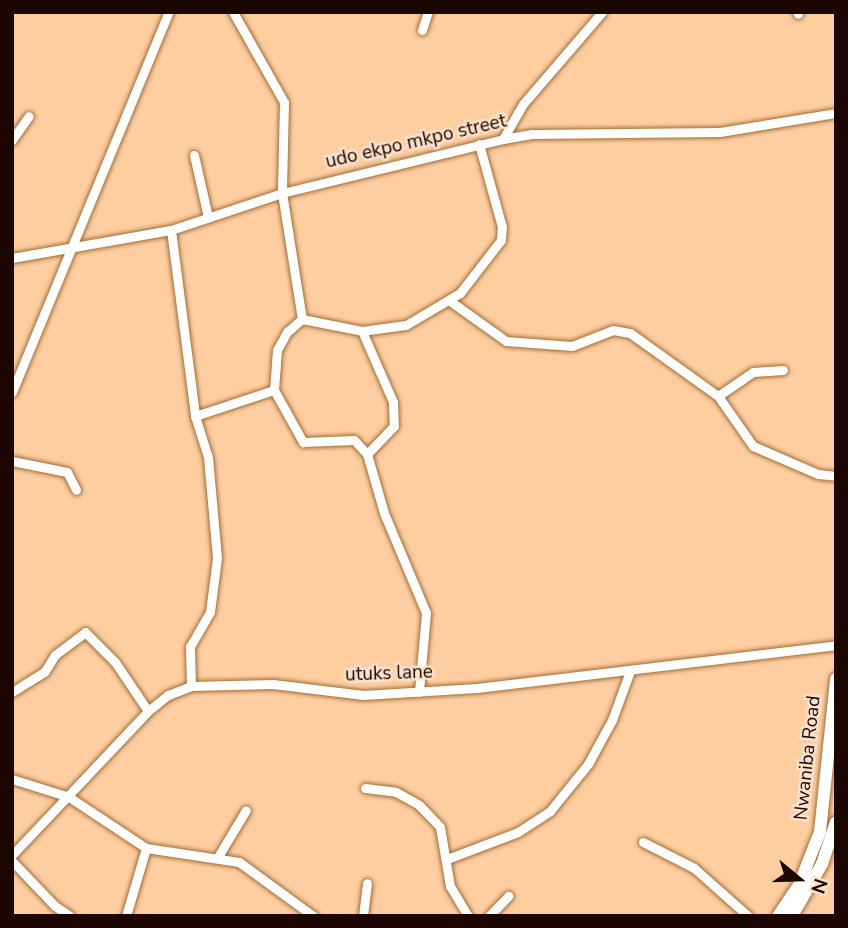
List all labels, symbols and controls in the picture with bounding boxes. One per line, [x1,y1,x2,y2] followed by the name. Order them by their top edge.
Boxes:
[323,110,509,174] street label: udo ekpo mkpo street
[345,661,433,687] street label: utuks lane
[790,694,826,822] street label: Nwaniba Road
[764,844,834,914] north arrow
[804,875,833,897] text: N

